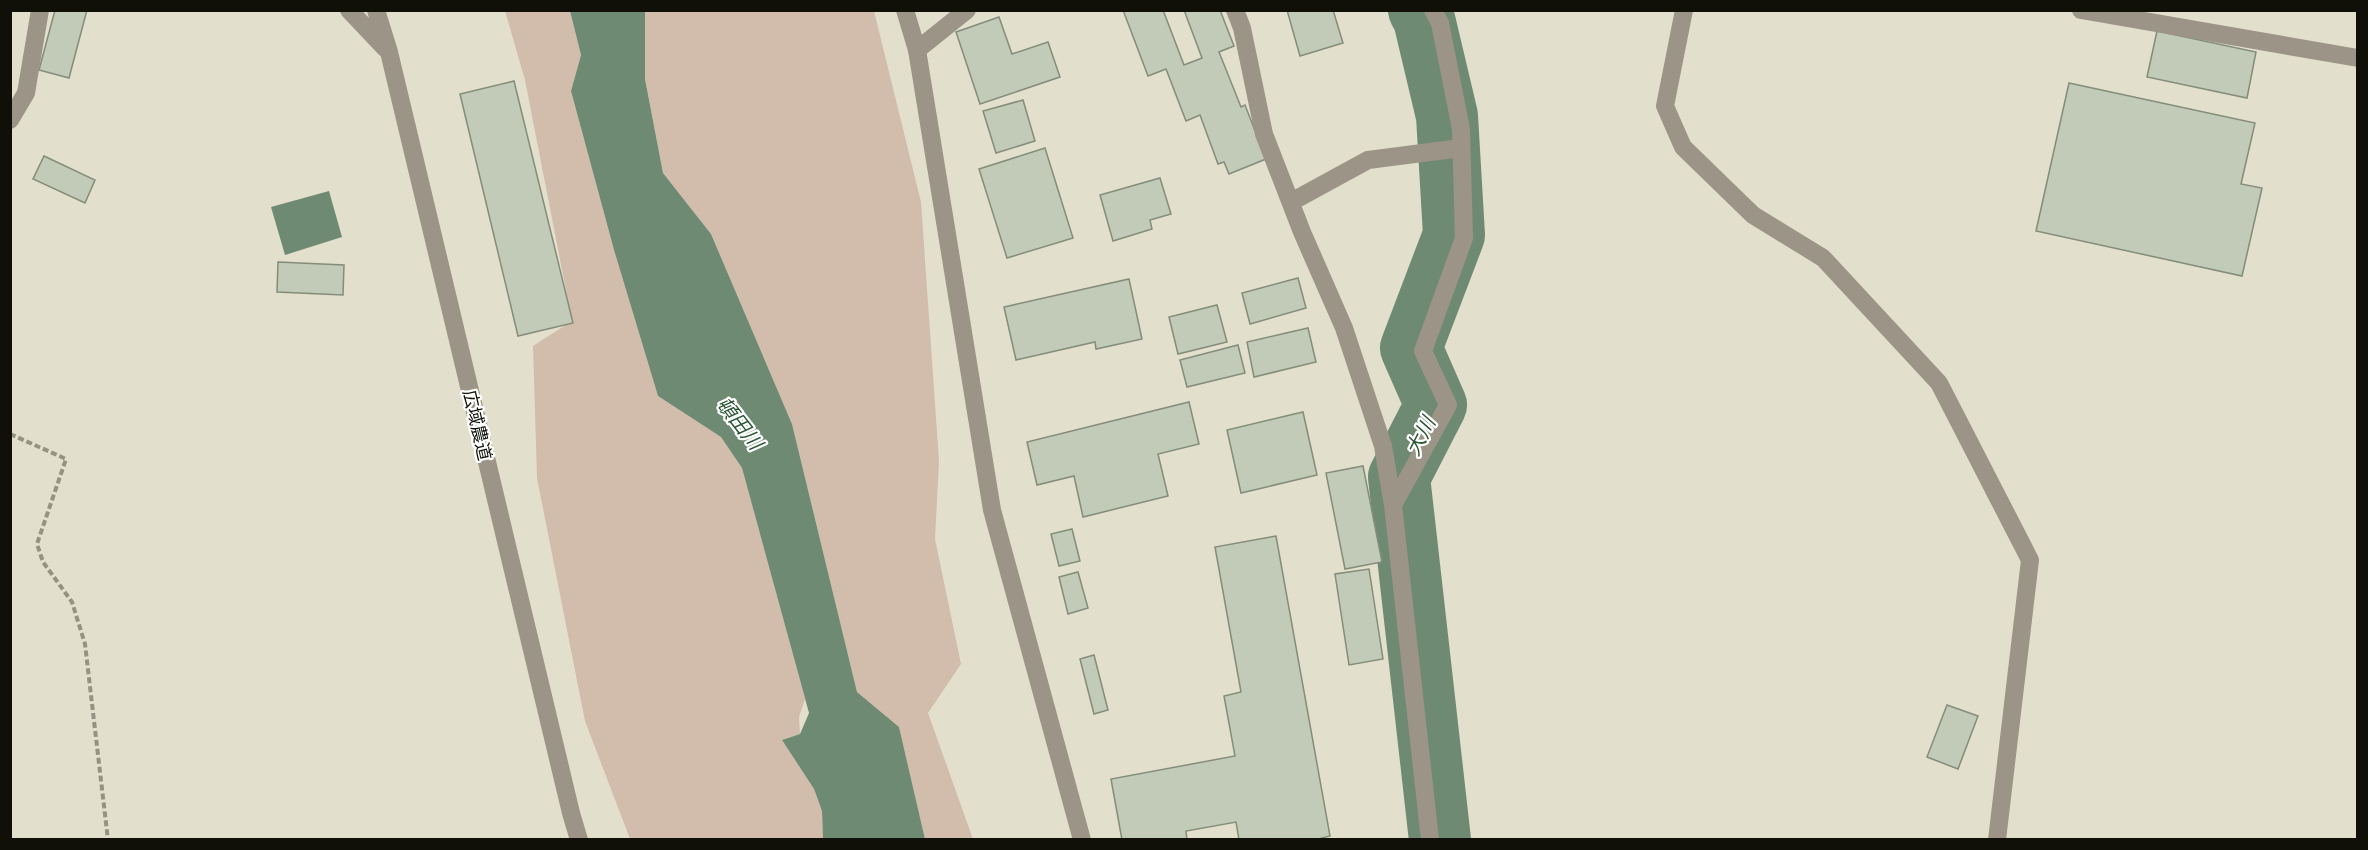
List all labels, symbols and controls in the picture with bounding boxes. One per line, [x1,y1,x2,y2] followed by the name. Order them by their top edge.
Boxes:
[458,387,498,463] street label: 広域農道
[711,391,770,457] water label: 頓田川
[1399,410,1442,460] water label: 大川

